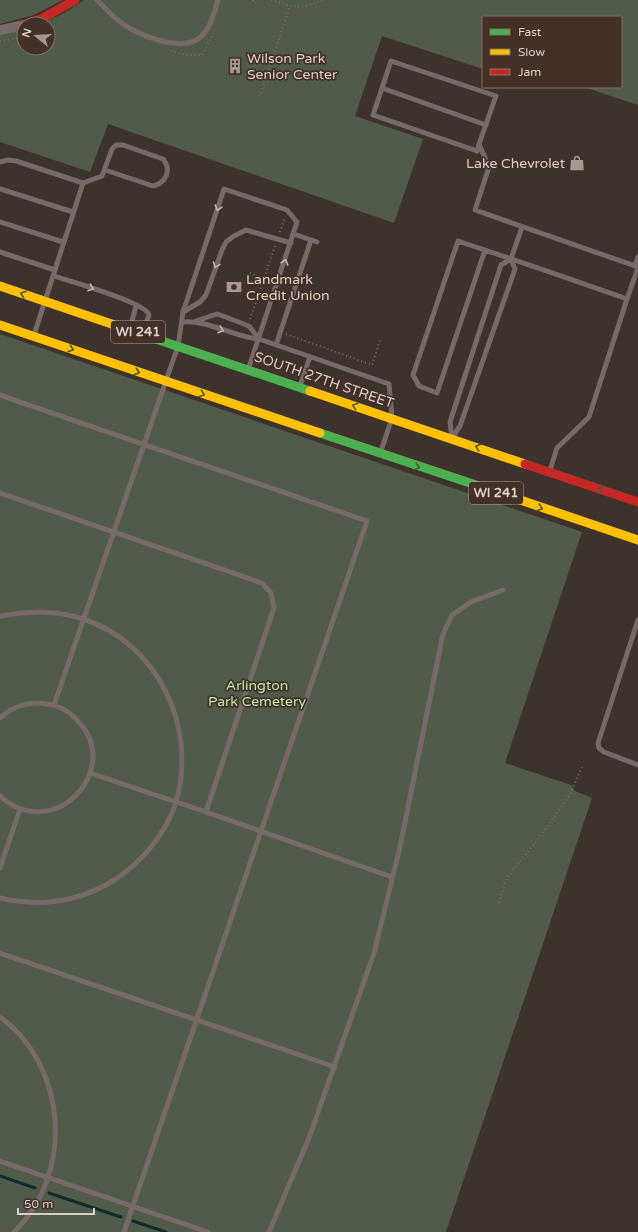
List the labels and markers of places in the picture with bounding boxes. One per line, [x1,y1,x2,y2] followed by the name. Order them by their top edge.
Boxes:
[247,50,338,83] place label: Wilson Park Senior Center
[226,57,244,75] building icon: Wilson Park Senior Center
[568,154,586,172] shop icon: Lake Chevrolet
[466,155,566,172] place label: Lake Chevrolet
[246,271,329,304] place label: Landmark Credit Union
[225,278,243,296] bank icon: Landmark Credit Union

